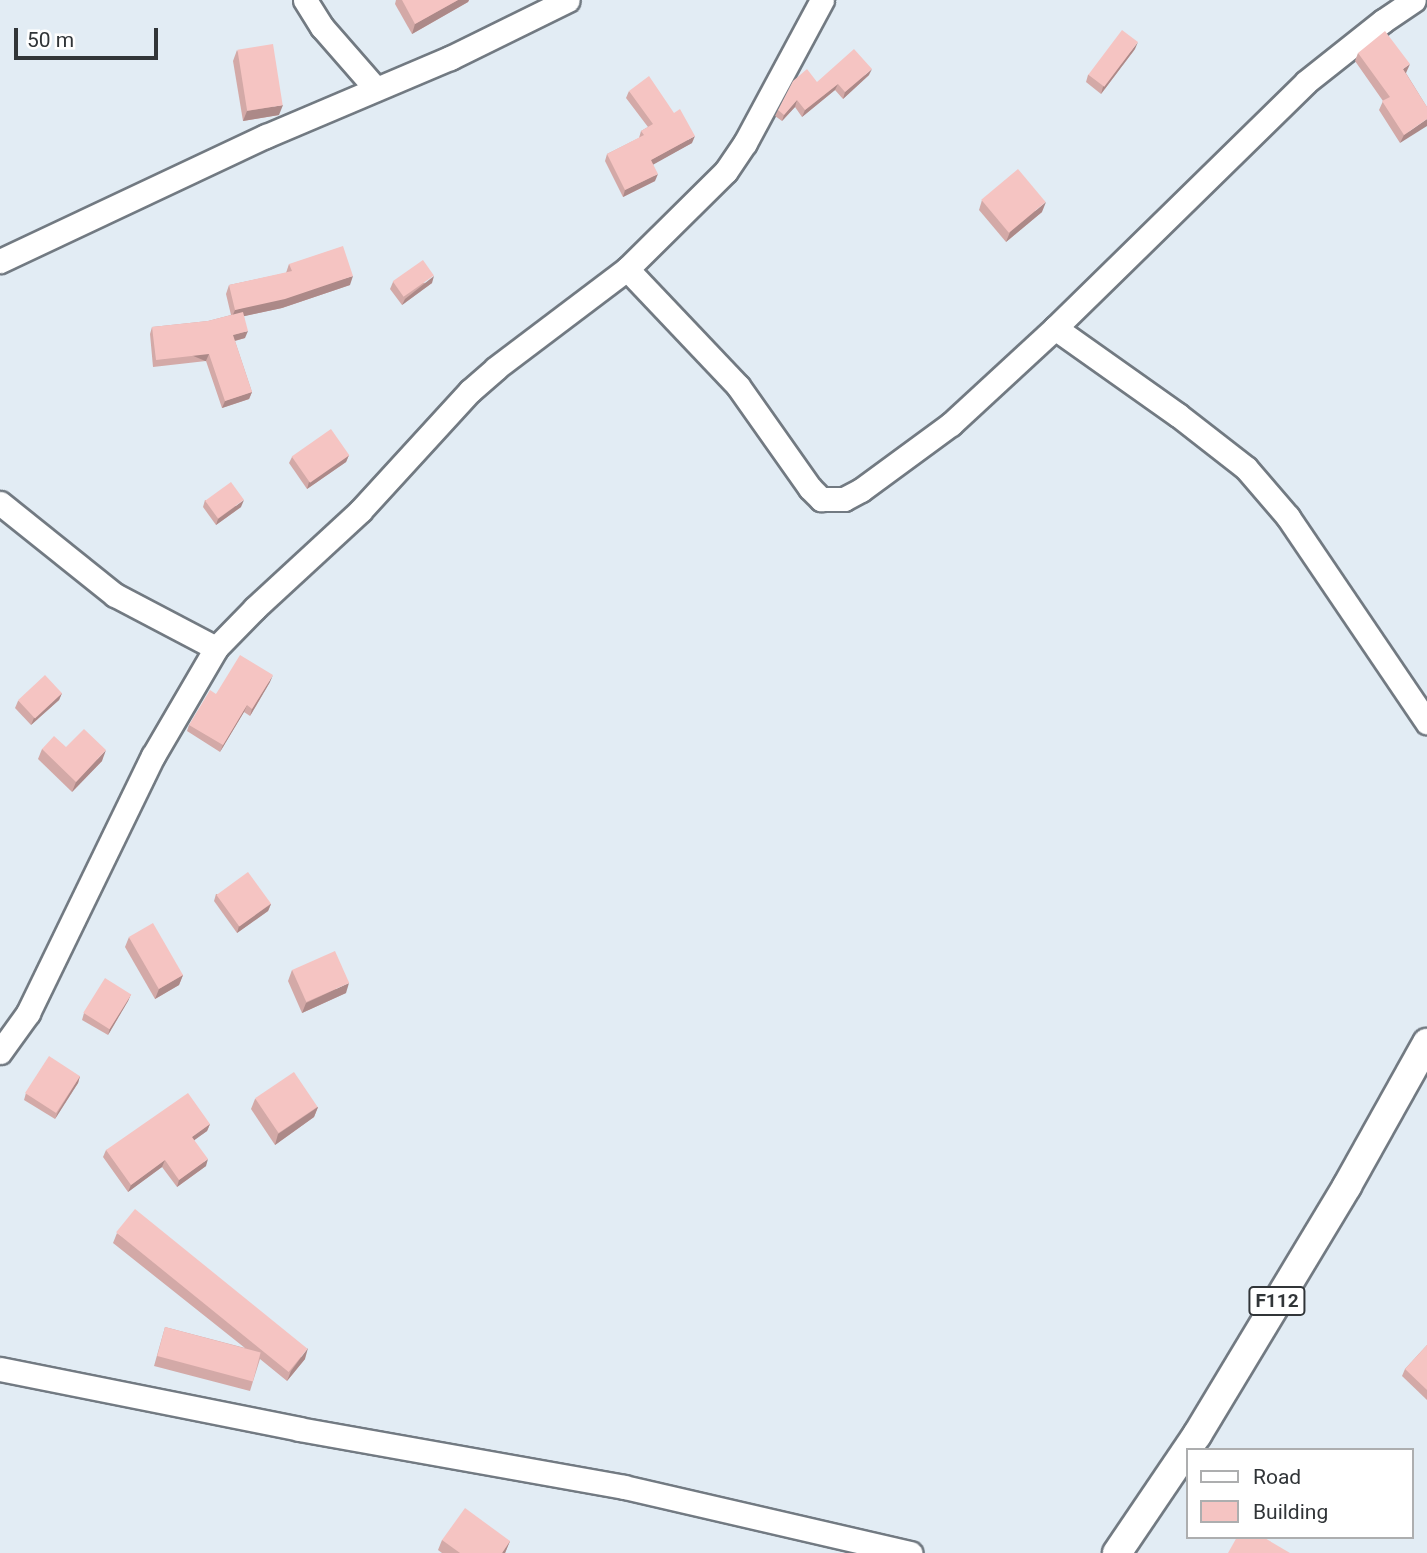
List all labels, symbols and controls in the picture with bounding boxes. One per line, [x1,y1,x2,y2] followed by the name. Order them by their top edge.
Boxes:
[18,14,161,58] scale bar
[27,28,74,52] text: 50 m
[1247,1286,1307,1316] road number: F112
[1186,1448,1413,1539] legend
[1253,1465,1301,1489] text: Road
[1253,1500,1328,1524] text: Building

